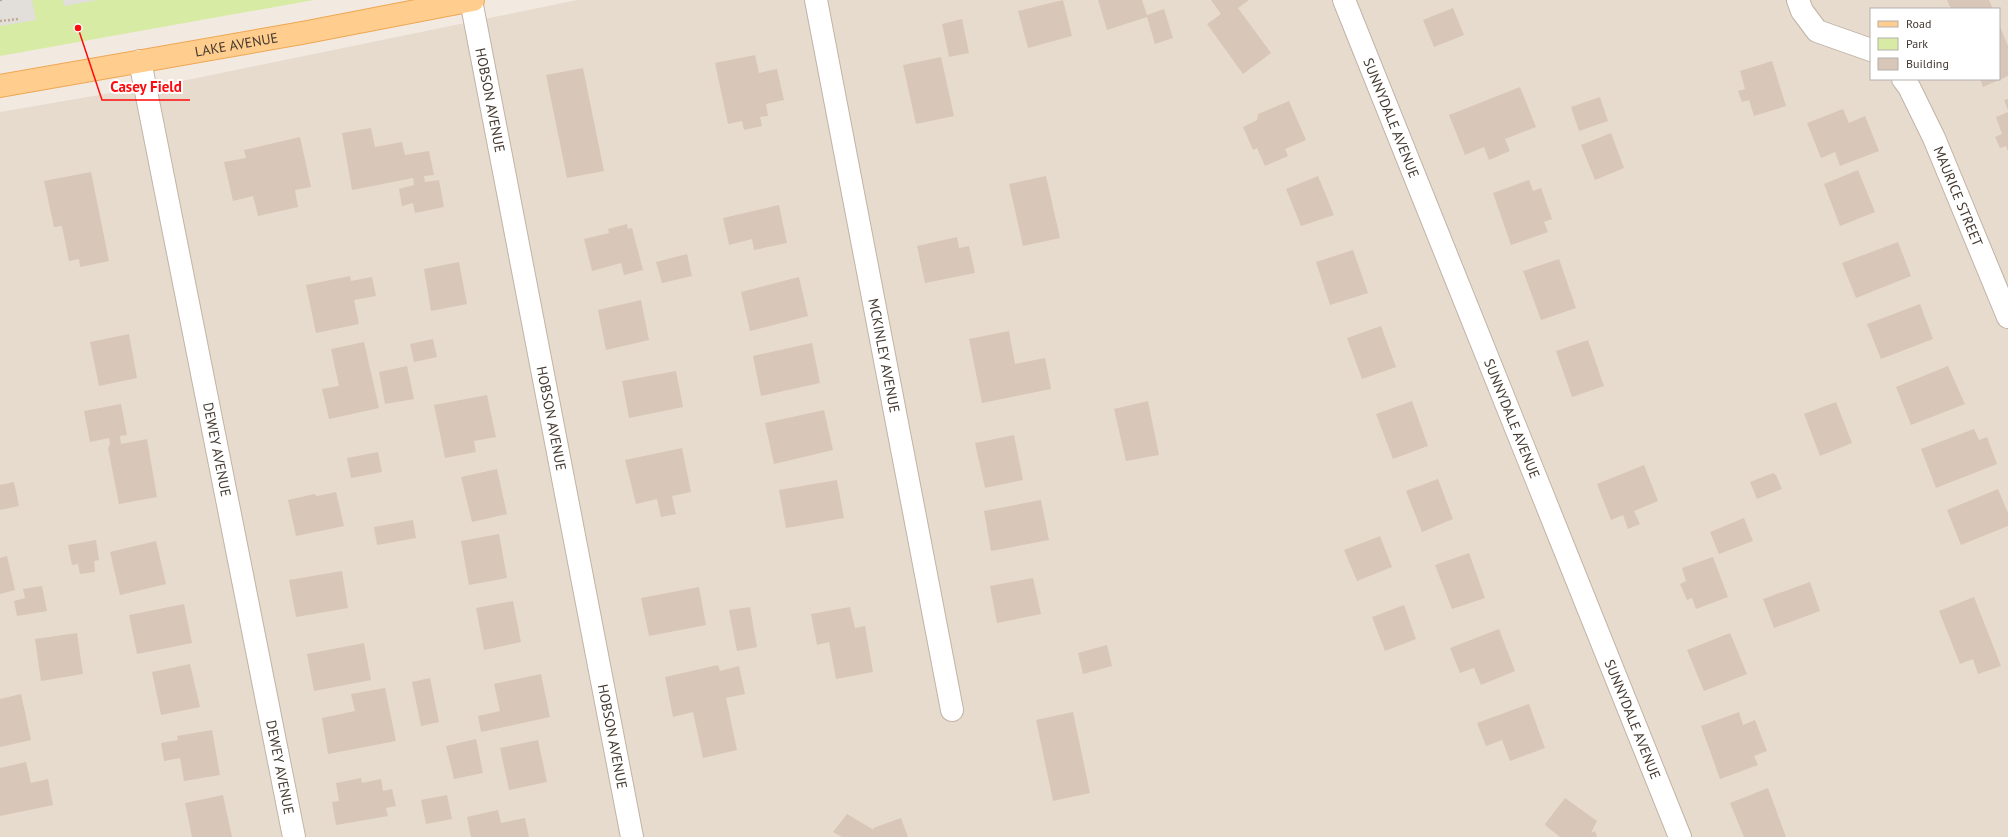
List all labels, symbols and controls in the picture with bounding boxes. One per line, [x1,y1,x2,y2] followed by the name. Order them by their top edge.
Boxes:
[1870,8,2000,80] legend
[1906,16,1931,31] text: Road
[193,28,279,61] street label: LAKE AVENUE
[1906,36,1928,51] text: Park
[471,46,509,154] street label: HOBSON AVENUE
[1359,55,1423,180] street label: SUNNYDALE AVENUE
[1906,56,1949,71] text: Building
[102,73,190,100] callout: Casey Field
[110,77,182,96] text: Casey Field
[1929,144,1987,249] street label: MAURICE STREET
[864,297,904,414] street label: MCKINLEY AVENUE
[1480,356,1544,481] street label: SUNNYDALE AVENUE
[533,365,570,472] street label: HOBSON AVENUE
[199,401,235,498] street label: DEWEY AVENUE
[1601,657,1665,782] street label: SUNNYDALE AVENUE
[594,683,632,790] street label: HOBSON AVENUE
[262,719,298,816] street label: DEWEY AVENUE

